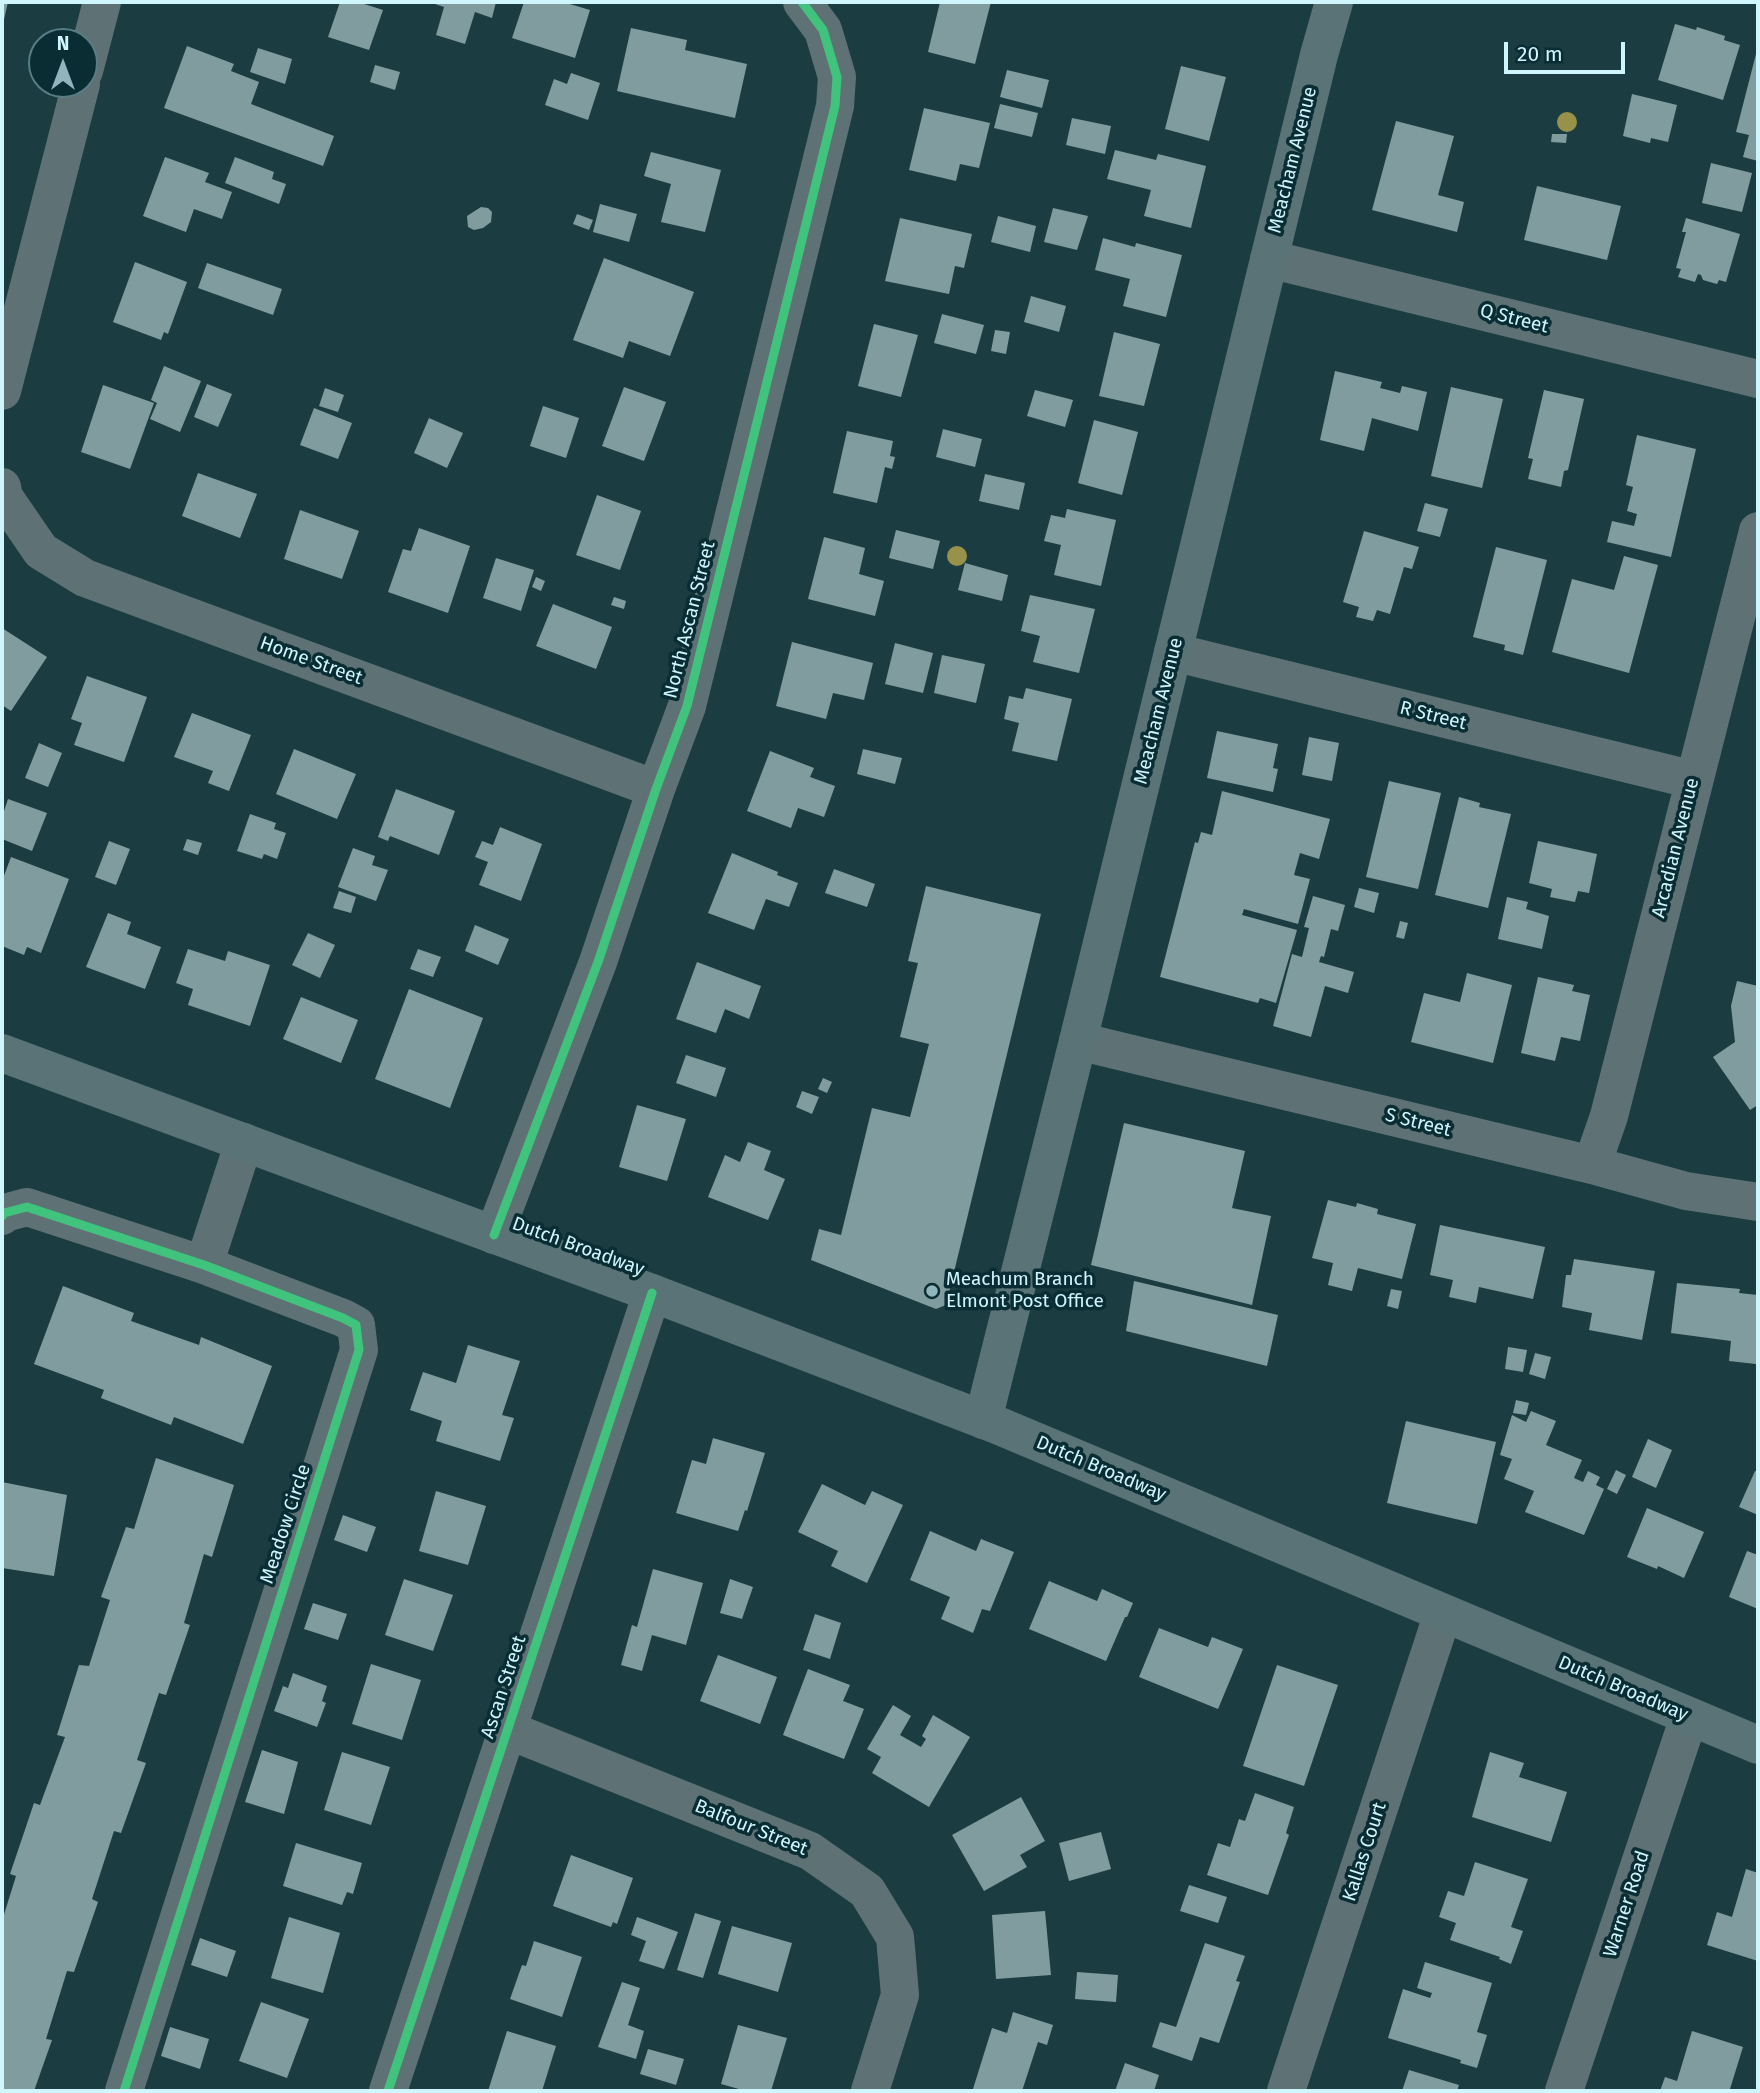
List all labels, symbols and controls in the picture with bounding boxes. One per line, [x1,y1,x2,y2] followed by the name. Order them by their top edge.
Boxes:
[28,28,98,98] north arrow
[1508,28,1629,72] scale bar
[57,32,69,55] text: N
[1517,41,1563,67] text: 20 m
[1264,84,1322,236] street label: Meacham Avenue
[1477,300,1551,338] street label: Q Street
[659,539,721,701] street label: North Ascan Street
[257,632,365,690] street label: Home Street
[1130,635,1188,787] street label: Meacham Avenue
[1397,697,1469,735] street label: R Street
[1648,776,1704,920] street label: Arcadian Avenue
[1383,1104,1453,1142] street label: S Street
[509,1213,647,1281] street label: Dutch Broadway
[946,1269,1104,1313] place label: Meachum Branch Elmont Post Office
[924,1283,940,1299] marker: Meachum Branch Elmont Post Office
[1033,1431,1169,1507] street label: Dutch Broadway
[256,1461,316,1587] street label: Meadow Circle
[477,1633,531,1741] street label: Ascan Street
[1555,1651,1691,1727] street label: Dutch Broadway
[691,1795,811,1861] street label: Balfour Street
[1338,1800,1392,1904] street label: Kallas Court
[1599,1848,1655,1960] street label: Warner Road

